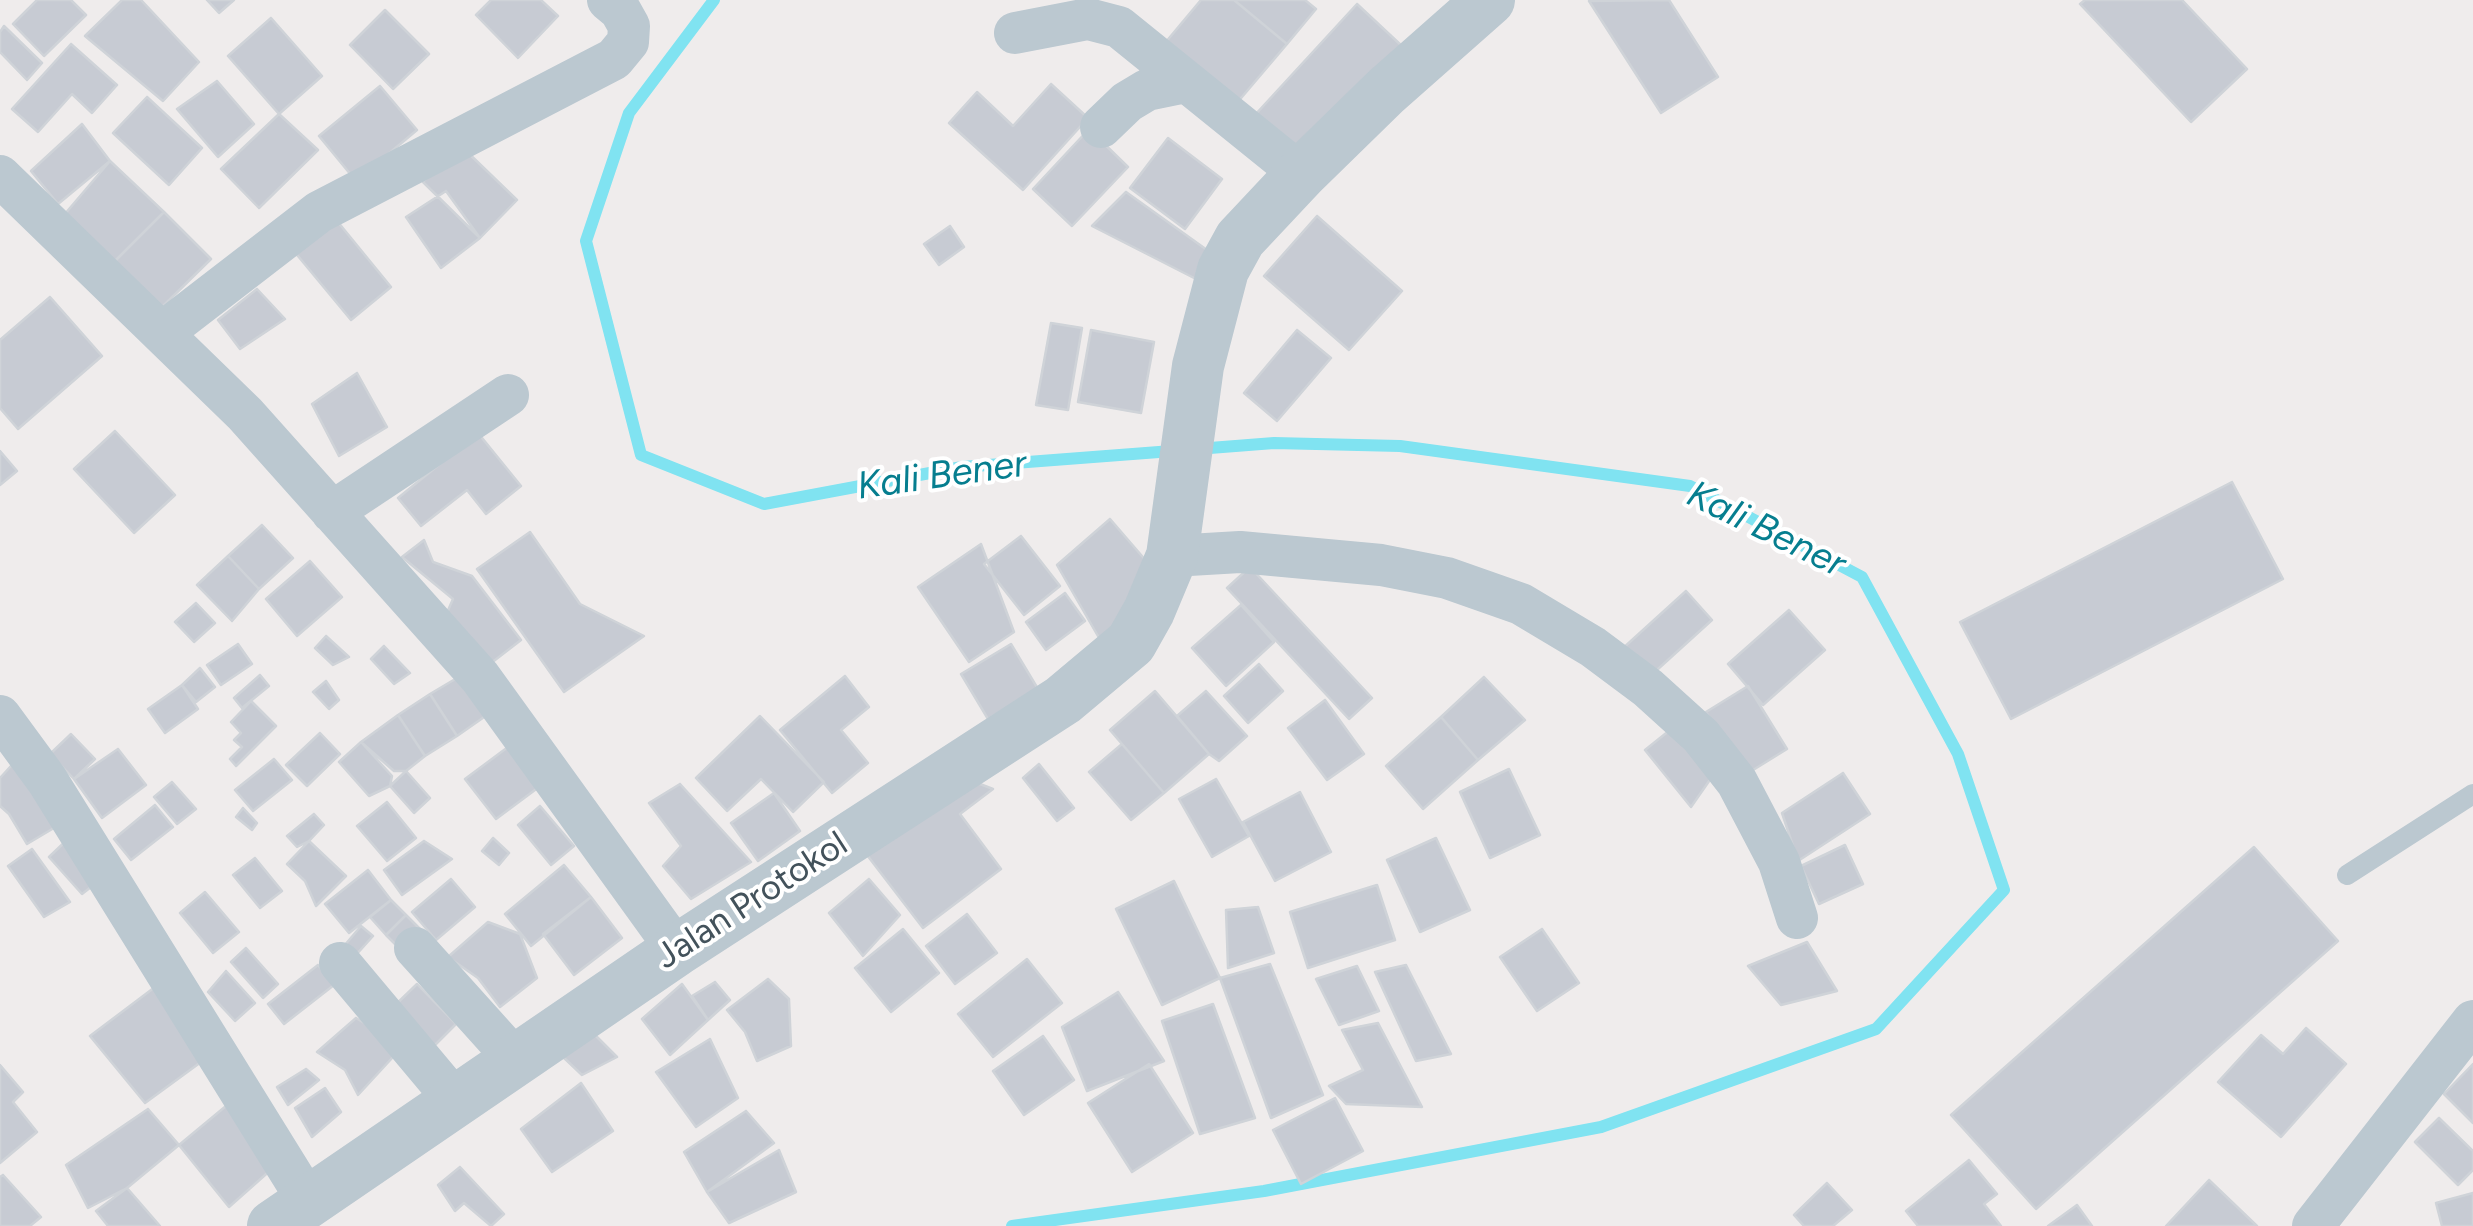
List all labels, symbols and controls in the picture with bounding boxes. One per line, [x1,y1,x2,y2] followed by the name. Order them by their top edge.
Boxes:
[854,442,1030,510] water label: Kali Bener
[1679,472,1853,588] water label: Kali Bener
[648,824,856,978] street label: Jalan Protokol

